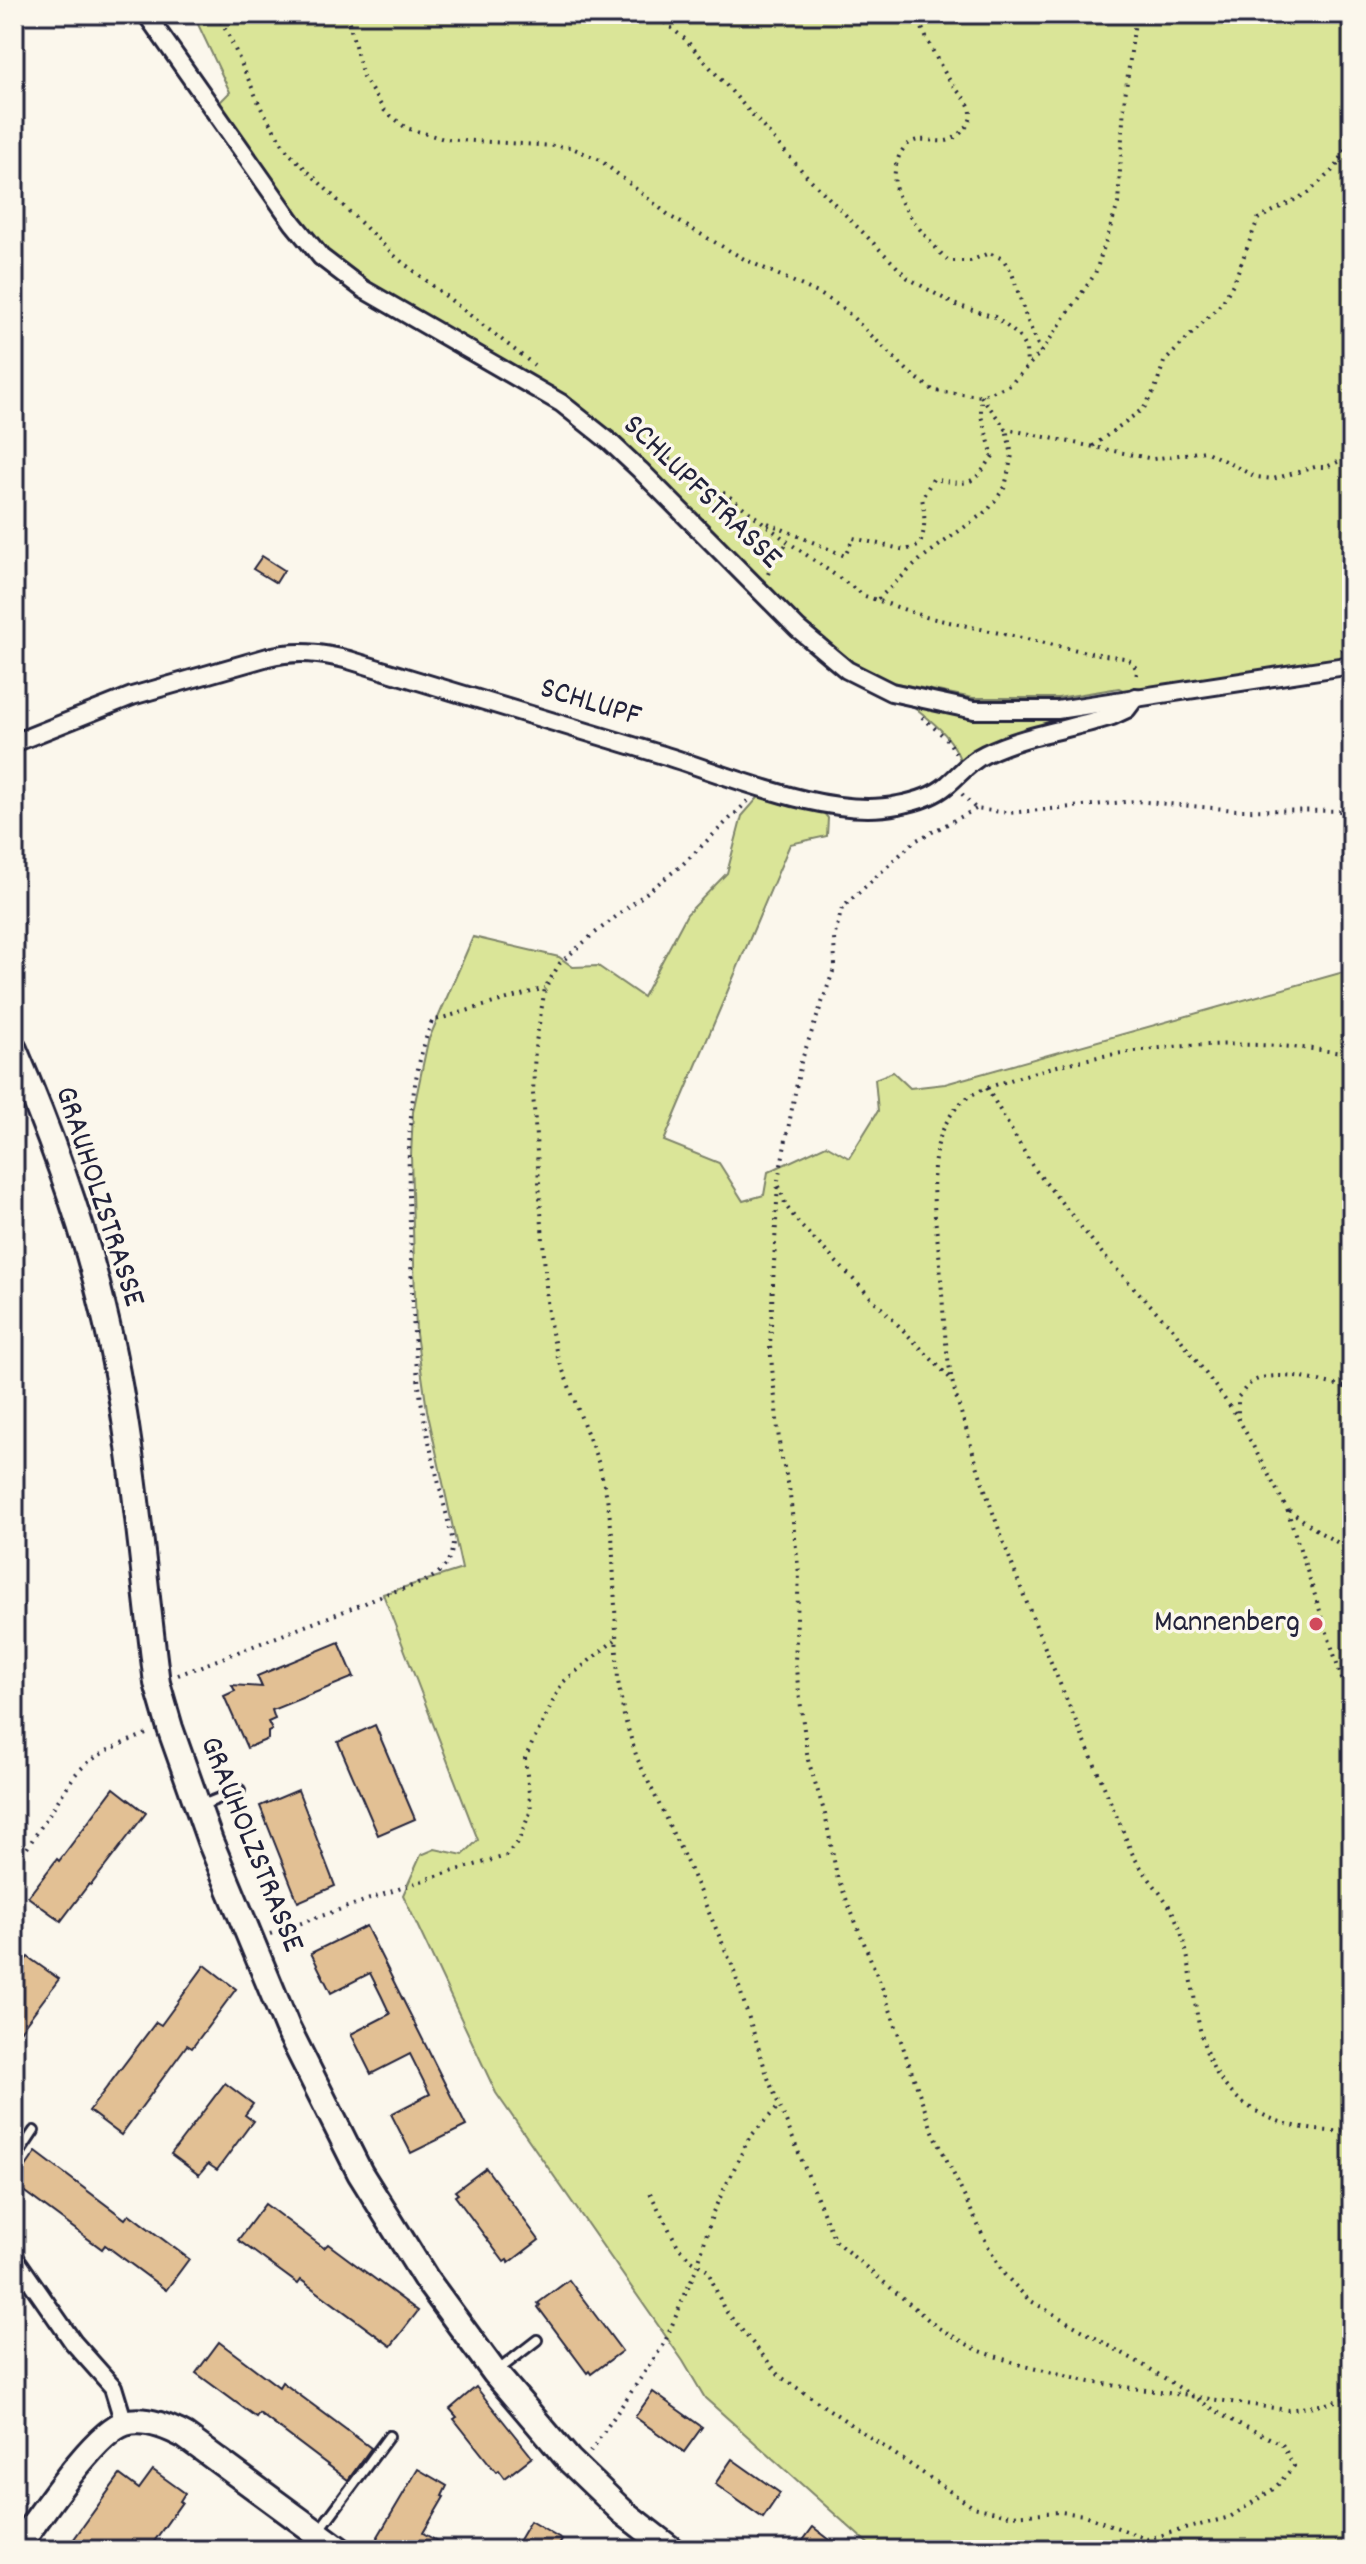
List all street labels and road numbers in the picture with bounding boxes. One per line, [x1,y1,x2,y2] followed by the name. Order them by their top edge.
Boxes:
[611,405,792,582] street label: SCHLUPFSTRASSE
[534,667,646,741] street label: SCHLUPF
[41,1081,155,1314] street label: GRAUHOLZSTRASSE
[186,1730,314,1960] street label: GRAUHOLZSTRASSE

